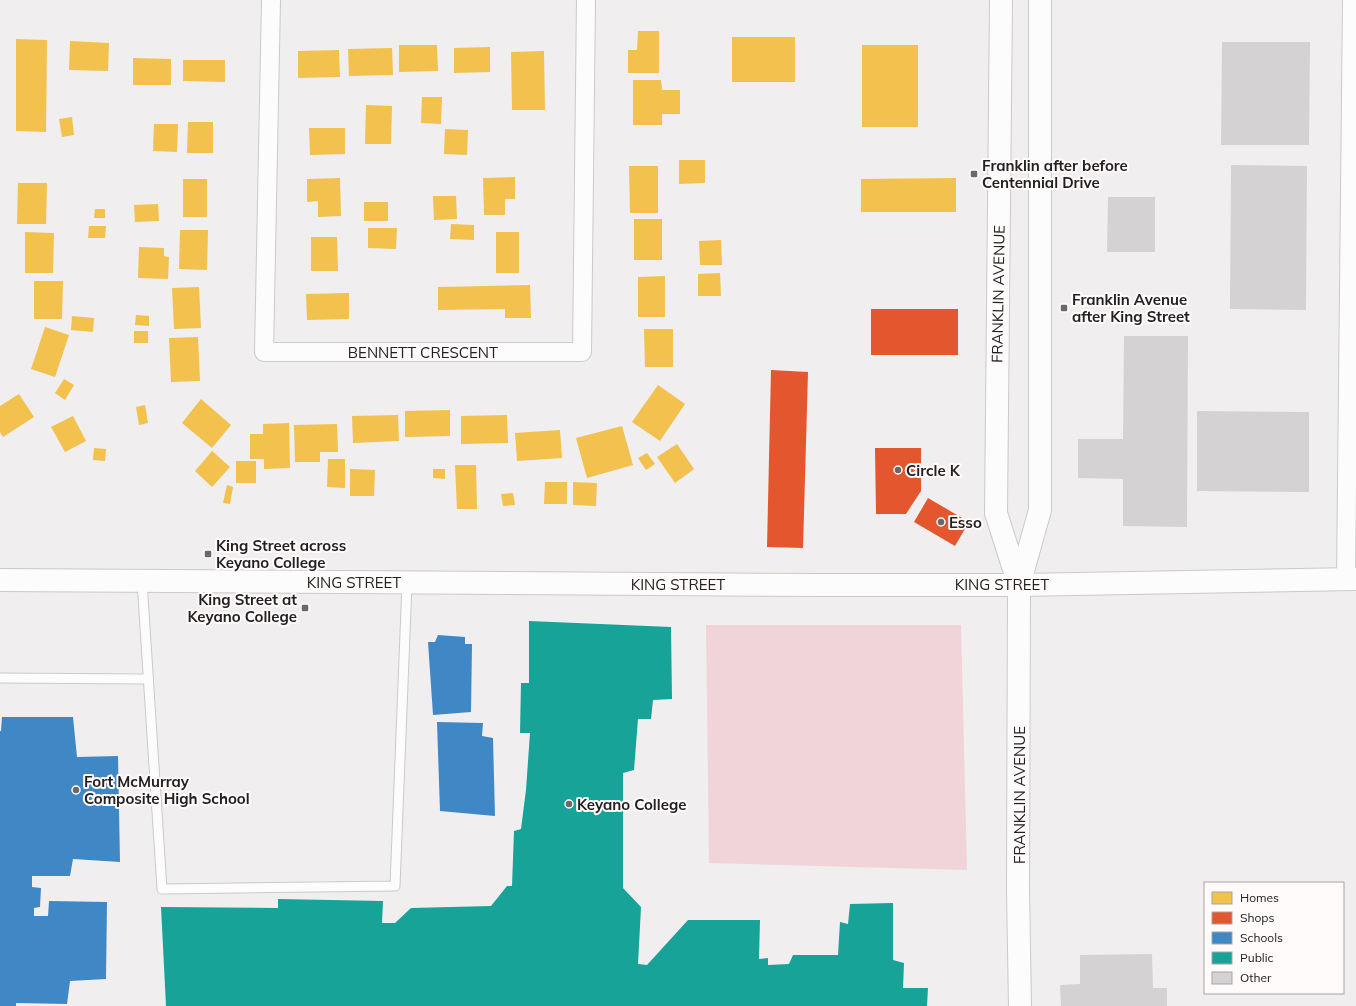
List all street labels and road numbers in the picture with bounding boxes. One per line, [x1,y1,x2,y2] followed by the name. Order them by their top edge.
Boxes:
[987,225,1009,363] street label: FRANKLIN AVENUE
[348,343,498,362] street label: BENNETT CRESCENT
[307,573,401,592] street label: KING STREET
[631,575,725,594] street label: KING STREET
[955,575,1049,594] street label: KING STREET
[1010,726,1029,864] street label: FRANKLIN AVENUE

